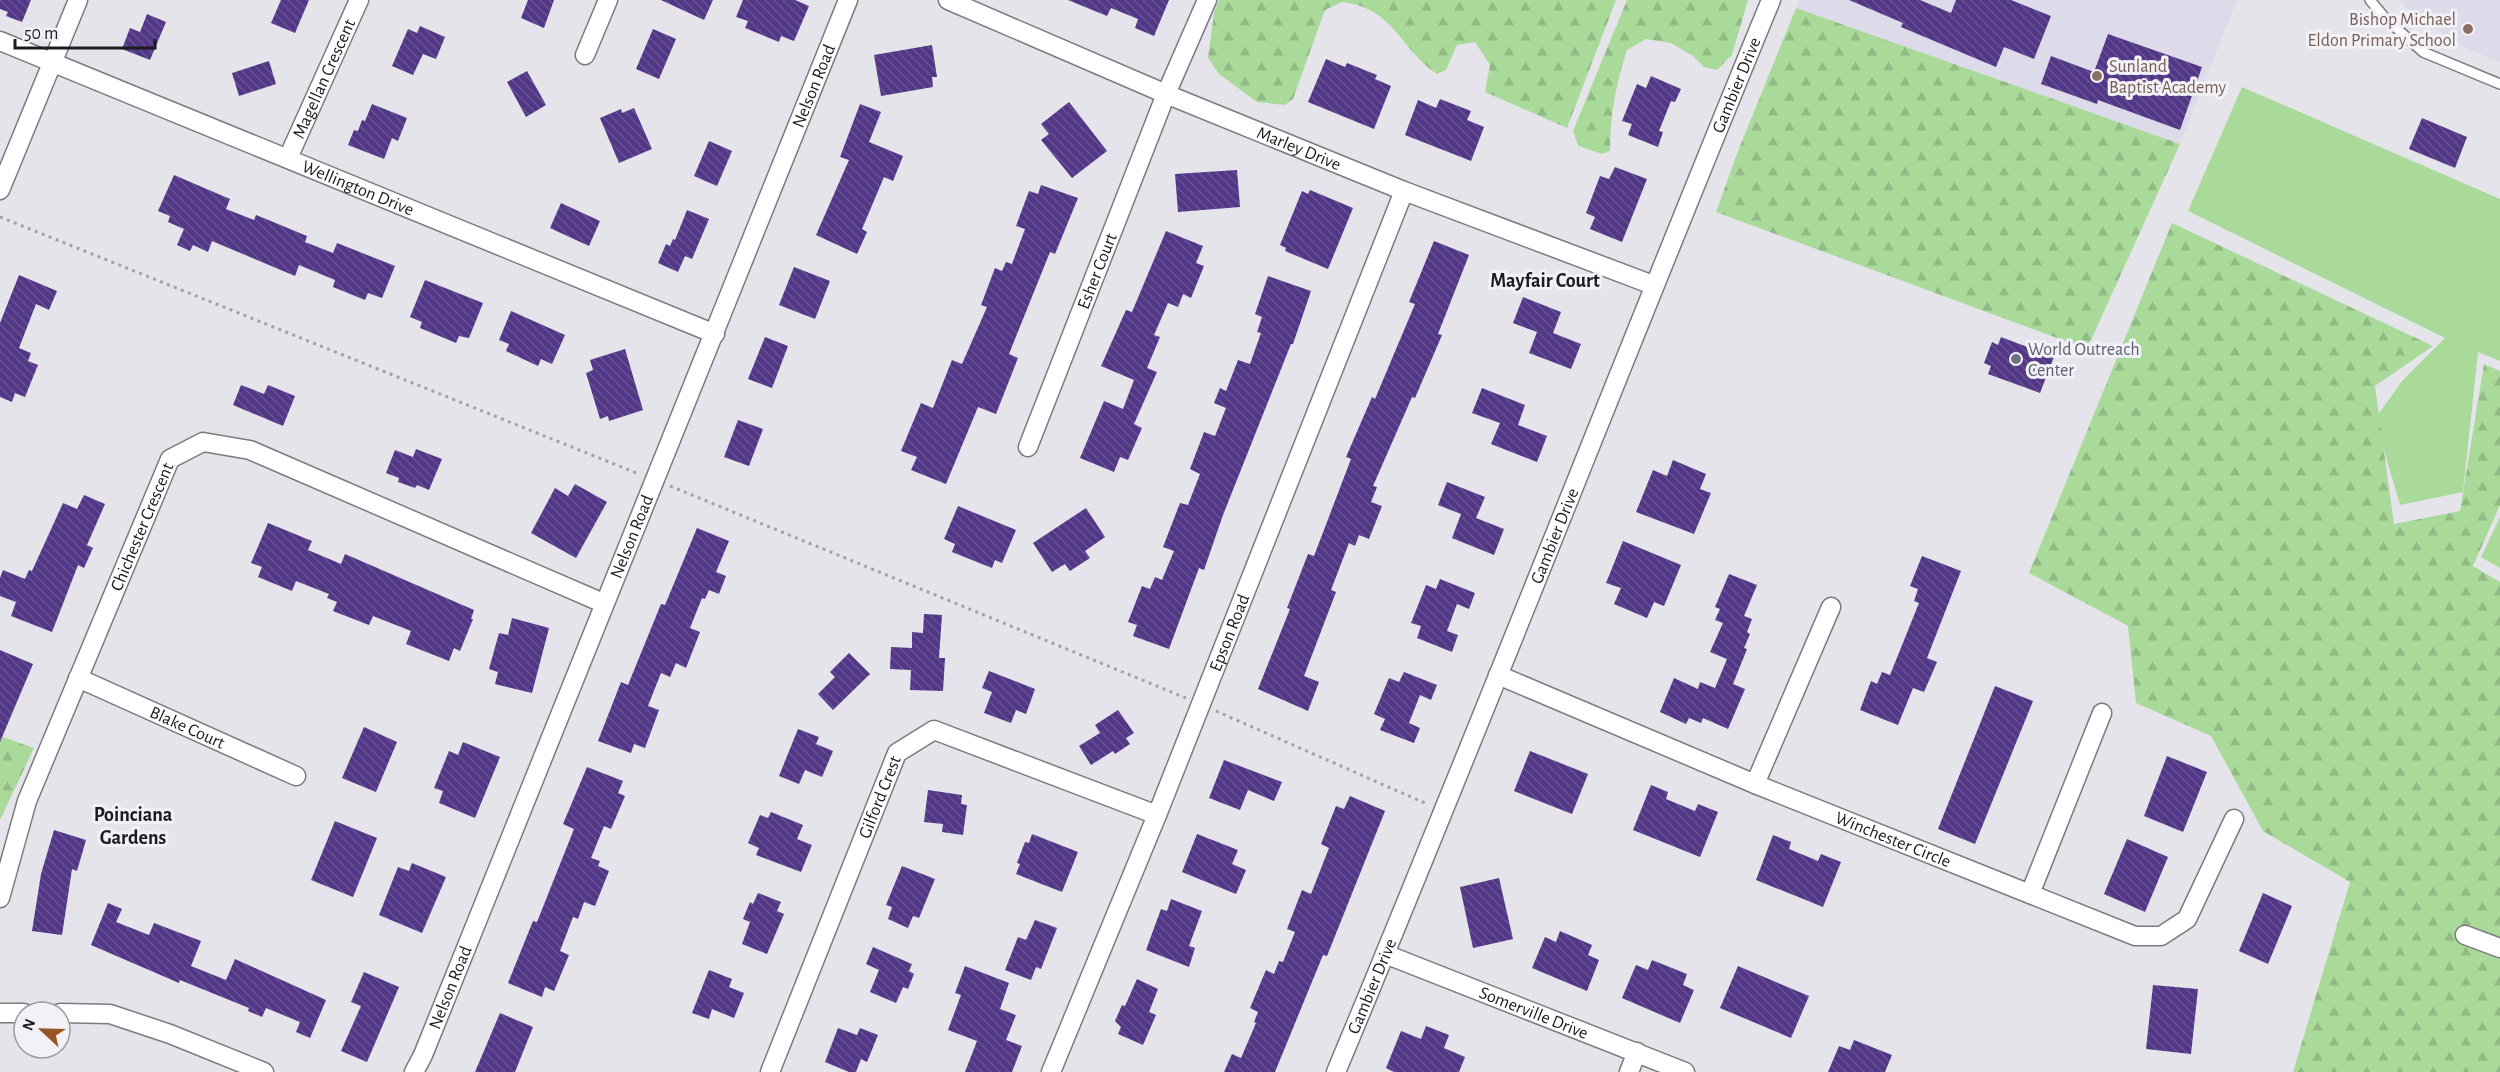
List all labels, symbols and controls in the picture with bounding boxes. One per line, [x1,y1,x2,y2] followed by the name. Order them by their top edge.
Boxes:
[2308,11,2456,50] place label: Bishop Michael Eldon Primary School
[15,12,154,50] scale bar
[290,16,359,142] street label: Magellan Crescent
[2461,22,2475,36] marker: Bishop Michael Eldon Primary School
[24,25,58,43] text: 50 m
[1710,35,1765,136] street label: Gambier Drive
[790,42,839,131] street label: Nelson Road
[2109,58,2226,97] place label: Sunland Baptist Academy
[2090,69,2104,83] marker: Sunland Baptist Academy
[1254,124,1343,174] street label: Marley Drive
[299,158,416,220] street label: Wellington Drive
[1075,230,1121,312] street label: Esher Court
[1490,271,1600,291] district label: Mayfair Court
[2028,341,2140,380] place label: World Outreach Center
[2009,352,2023,366] marker: World Outreach Center
[108,460,177,594] street label: Chichester Crescent
[1528,486,1582,587] street label: Gambier Drive
[608,493,657,581] street label: Nelson Road
[1207,592,1253,674] street label: Epson Road
[147,703,227,753] street label: Blake Court
[856,753,905,841] street label: Gilford Crest
[94,805,173,848] district label: Poinciana Gardens
[1832,809,1953,871] street label: Winchester Circle
[1345,936,1400,1037] street label: Gambier Drive
[426,944,476,1032] street label: Nelson Road
[1477,984,1590,1043] street label: Somerville Drive
[12,1000,72,1060] north arrow
[20,1017,39,1033] text: N

